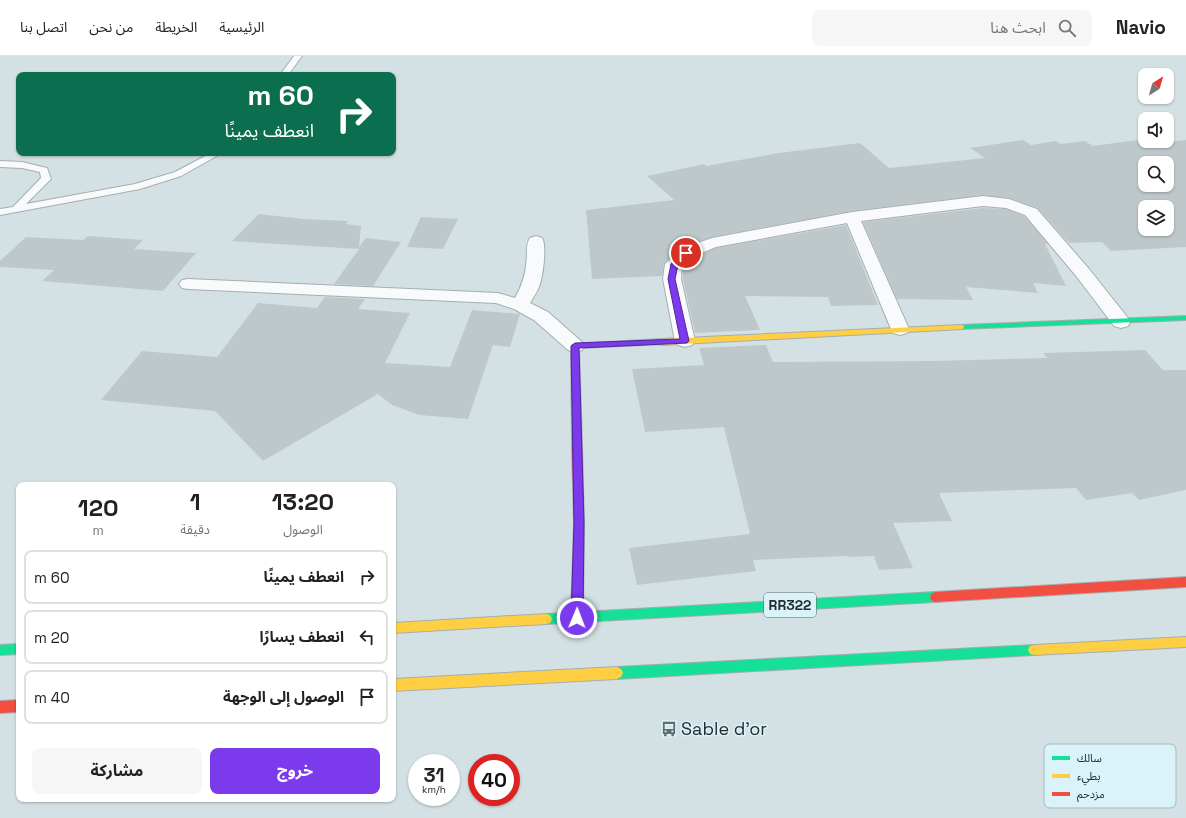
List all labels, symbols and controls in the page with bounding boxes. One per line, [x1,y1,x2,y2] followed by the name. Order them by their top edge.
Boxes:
[812,10,1092,46] search box
[1116,15,1166,40] text: Navio
[1056,17,1078,39] icon: search
[20,18,67,36] text: اتصل بنا
[89,18,133,36] text: من نحن
[155,18,197,36] text: الخريطة
[219,18,264,36] text: الرئيسية
[990,18,1046,37] text: ابحث هنا
[1138,68,1174,104] north arrow
[1138,68,1174,236] map controls
[248,77,314,113] text: 60 m
[328,88,380,140] icon: right
[1138,112,1174,148] button: sound
[224,119,314,142] text: انعطف يمينًا
[1138,156,1174,192] button: search
[1138,200,1174,236] button: layers
[669,236,703,270] pin
[675,242,697,264] icon: arrive
[190,486,201,517] text: 1
[272,486,334,517] text: 13:20
[78,492,118,523] text: 120
[180,521,210,538] text: دقيقة
[283,521,323,538] text: الوصول
[93,522,104,539] text: m
[356,566,378,588] icon: right
[263,567,344,586] text: انعطف يمينًا
[34,568,70,587] text: 60 m
[764,593,816,617] road number: RR322
[556,597,598,639] position arrow
[356,626,378,648] icon: left
[260,627,344,646] text: انعطف يسارًا
[34,628,69,647] text: 20 m
[356,686,378,708] icon: arrive
[223,687,344,706] text: الوصول إلى الوجهة
[34,688,70,707] text: 40 m
[681,717,767,740] place label: Sable d'or
[660,720,678,738] bus stop icon: Sable d'or
[1044,744,1176,808] legend
[32,748,202,794] button: مشاركة
[210,748,380,794] button: خروج
[1077,751,1102,765] text: سالك
[468,754,520,806] speed limit sign: 40
[424,762,444,788] text: 31
[1077,769,1100,786] text: بطيء
[422,783,446,796] text: km/h
[1077,787,1105,803] text: مزدحم

